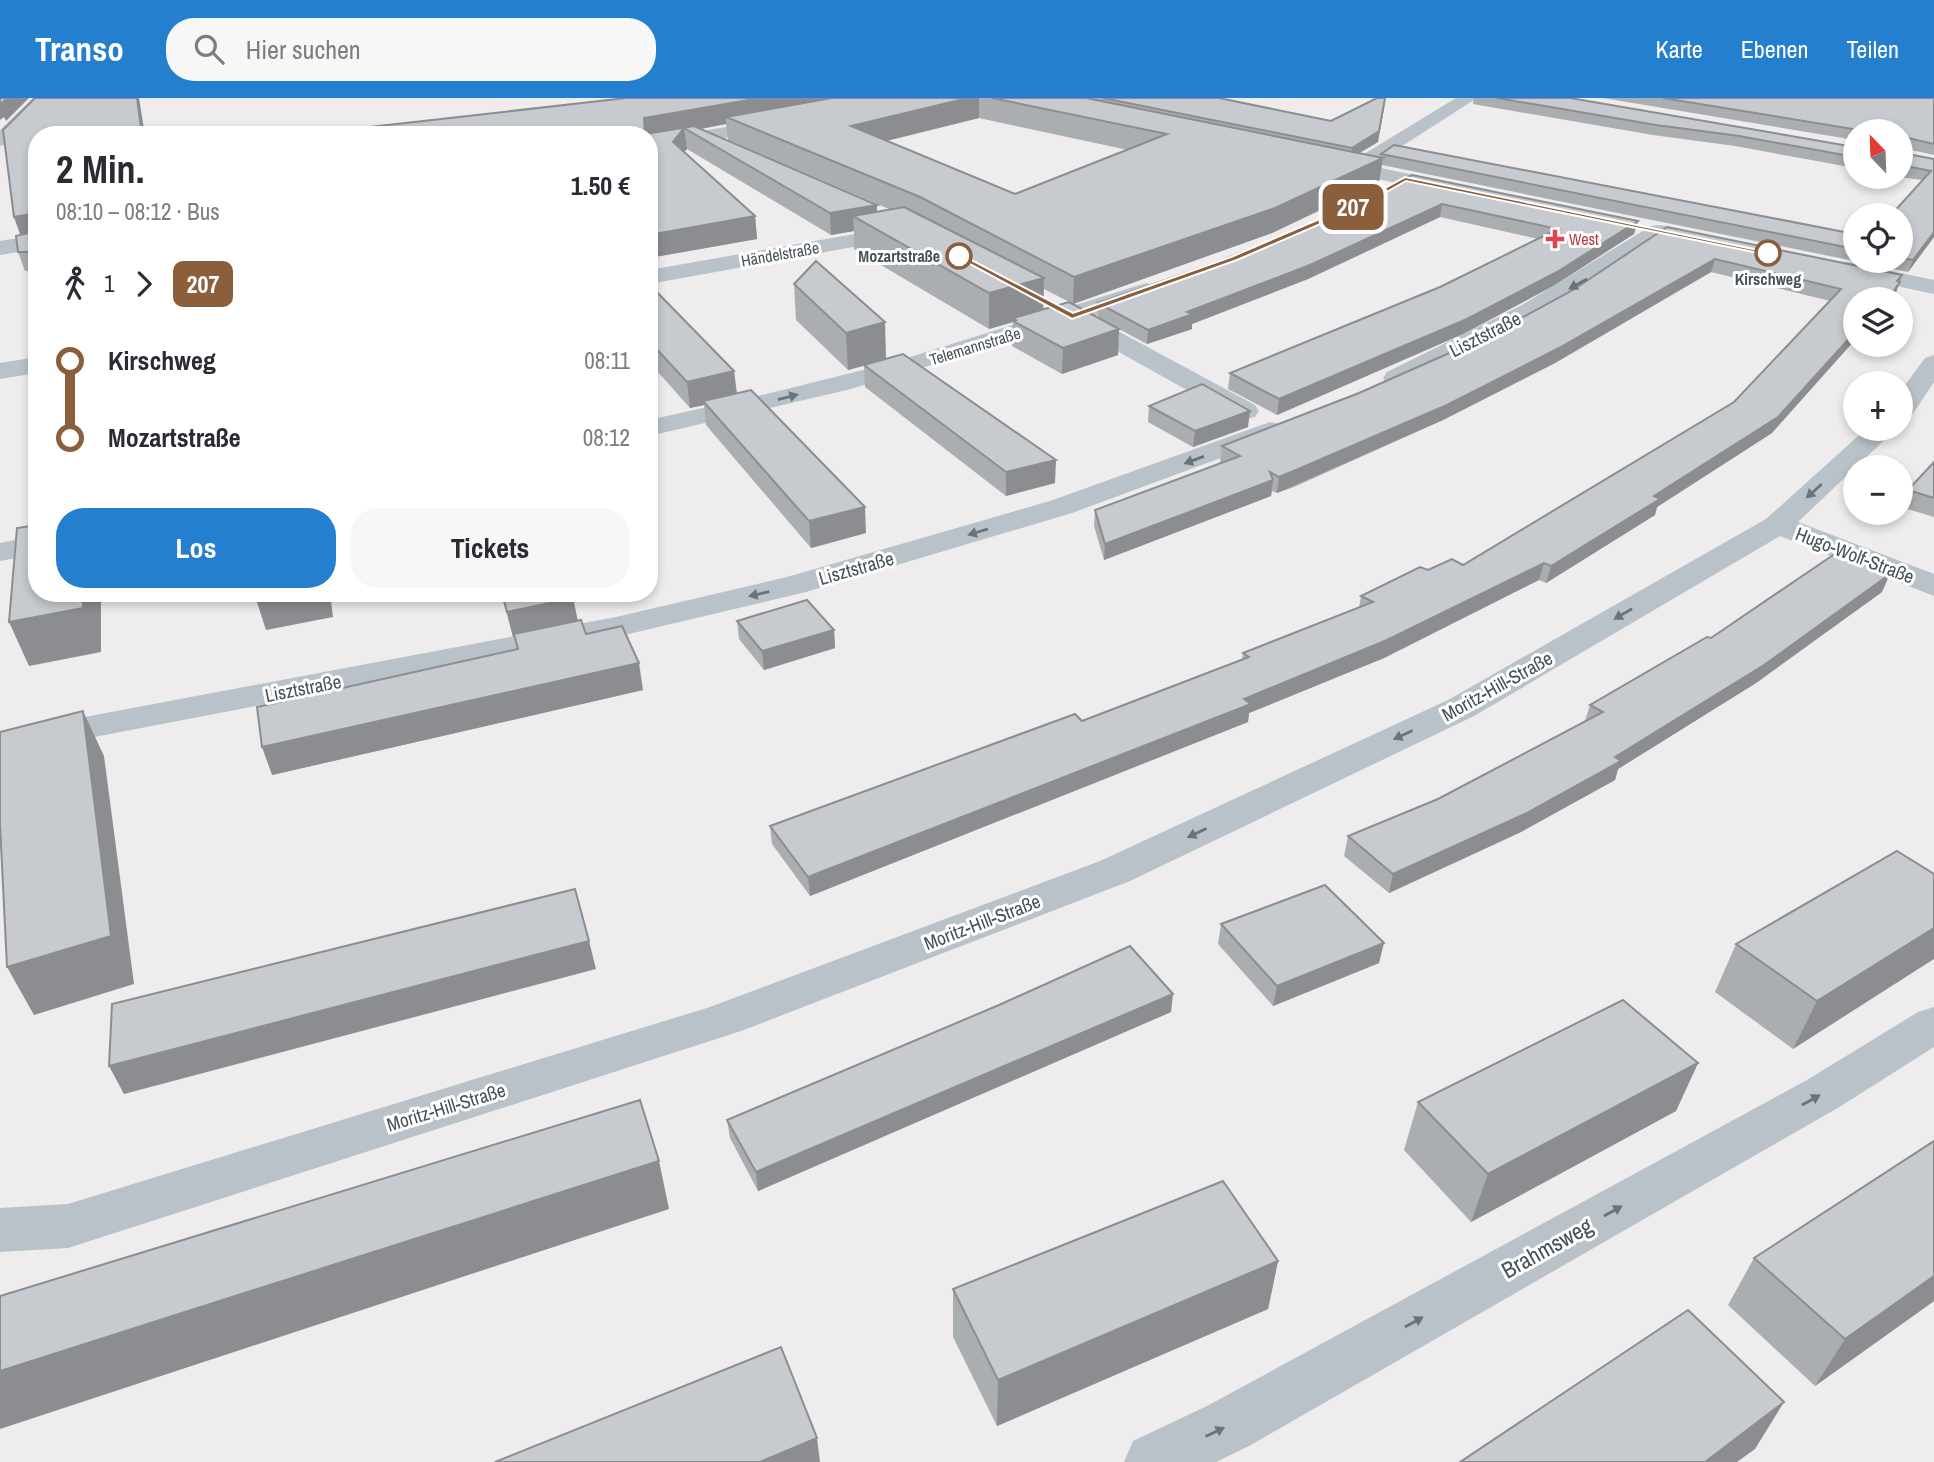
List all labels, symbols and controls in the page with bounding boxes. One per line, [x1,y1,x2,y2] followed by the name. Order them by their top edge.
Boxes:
[166,18,656,81] search box
[35,27,124,71] text: Transo
[190,30,228,68] icon: search
[246,32,361,67] text: Hier suchen
[1656,33,1703,65] text: Karte
[1741,33,1808,65] text: Ebenen
[1846,33,1899,65] text: Teilen
[1843,119,1913,189] north arrow
[1843,119,1913,525] map controls
[56,144,144,195] text: 2 Min.
[571,168,630,203] text: 1.50 €
[1313,184,1393,230] line badge: 207
[1337,191,1369,223] text: 207
[56,196,220,227] text: 08:10 – 08:12 · Bus
[1843,203,1913,273] button: locate
[1569,228,1599,250] place label: West
[1547,231,1563,247] marker: West
[739,236,821,272] street label: Händelstraße
[1755,240,1781,266] marker: Kirschweg
[946,243,972,269] marker: Mozartstraße
[858,245,940,267] place label: Mozartstraße
[56,265,94,303] icon: walk
[125,265,163,303] icon: forward
[104,268,115,299] text: 1
[187,268,219,300] text: 207
[1735,268,1801,290] place label: Kirschweg
[1569,278,1588,290] one-way arrow
[1843,287,1913,357] button: layers
[1445,305,1525,363] street label: Lisztstraße
[927,322,1023,370] street label: Telemannstraße
[108,343,216,378] text: Kirschweg
[584,345,630,376] text: 08:11
[1843,371,1913,441] button: +
[777,391,799,402] one-way arrow
[108,420,241,455] text: Mozartstraße
[583,422,630,453] text: 08:12
[1183,454,1204,465] one-way arrow
[1843,455,1913,525] button: −
[1805,483,1823,499] one-way arrow
[56,508,336,588] button: Los
[350,508,630,588] button: Tickets
[1792,520,1918,590] street label: Hugo-Wolf-Straße
[967,528,988,538] one-way arrow
[815,545,897,591] street label: Lisztstraße
[748,588,770,599] one-way arrow
[1614,608,1633,620] one-way arrow
[1437,645,1557,727] street label: Moritz-Hill-Straße
[263,668,343,708] street label: Lisztstraße
[1393,730,1413,741] one-way arrow
[1187,827,1207,838] one-way arrow
[920,888,1044,956] street label: Moritz-Hill-Straße
[383,1077,509,1137] street label: Moritz-Hill-Straße
[1802,1094,1821,1106] one-way arrow
[1603,1205,1623,1217] one-way arrow
[1496,1210,1598,1285] street label: Brahmsweg
[1405,1316,1424,1328] one-way arrow
[1205,1427,1225,1438] one-way arrow

